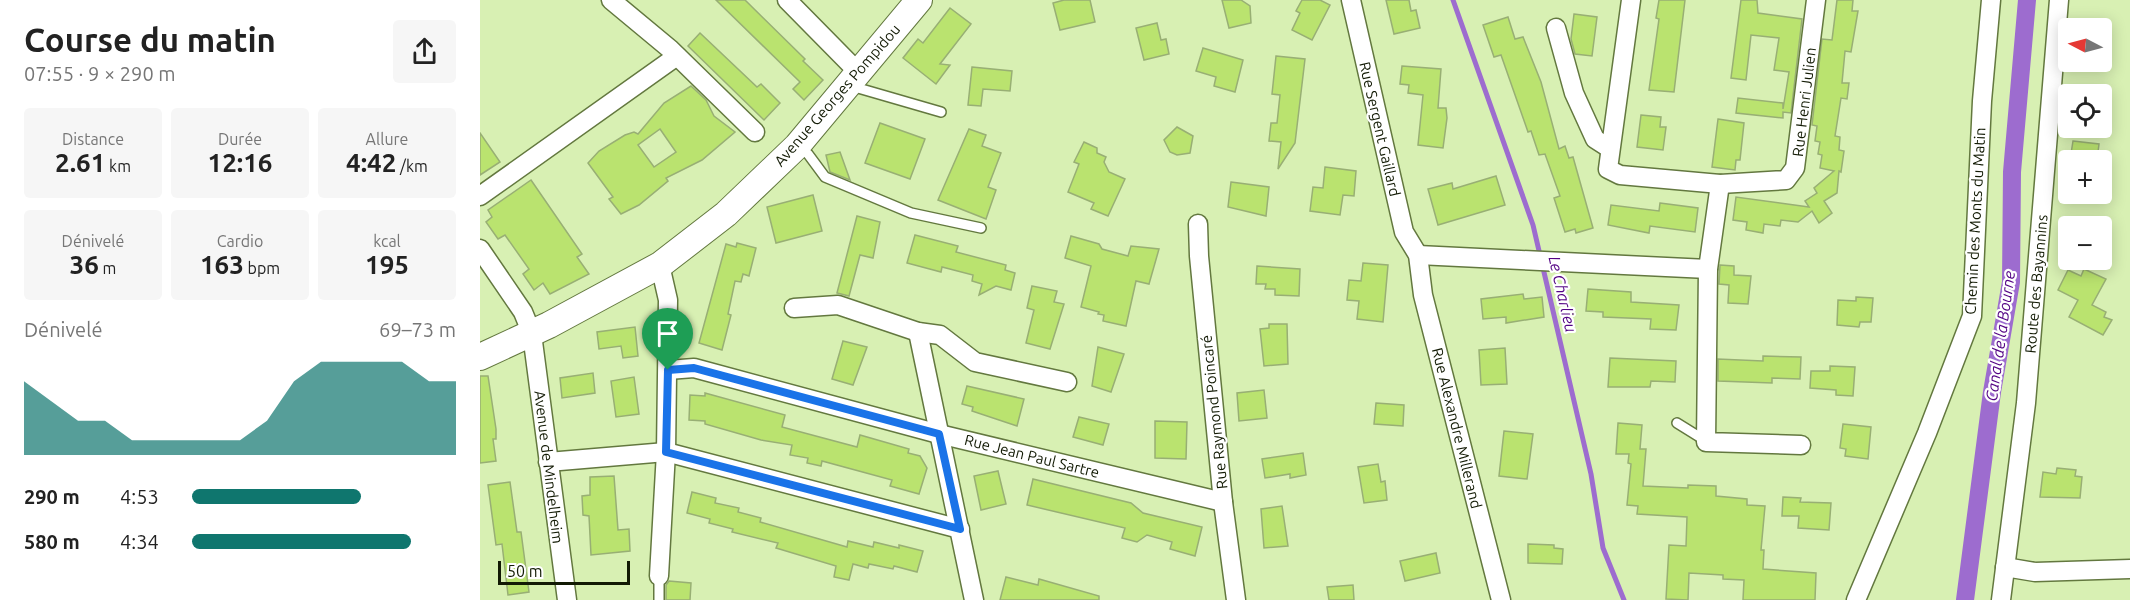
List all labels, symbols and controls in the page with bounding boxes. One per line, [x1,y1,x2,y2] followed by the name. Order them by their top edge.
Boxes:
[2058,18,2112,72] north arrow
[2058,18,2112,270] map controls
[393,20,456,83] button: share
[24,21,276,58] text: Course du matin
[771,21,903,169] street label: Avenue Georges Pompidou
[1789,46,1819,158] street label: Rue Henri Julien
[1356,60,1404,198] street label: Rue Sergent Gaillard
[24,62,176,85] text: 07:55 · 9 × 290 m
[2058,84,2112,138] button: locate
[1962,127,1988,315] street label: Chemin des Monts du Matin
[62,130,124,148] text: Distance
[218,130,262,148] text: Durée
[366,130,408,148] text: Allure
[55,148,105,177] text: 2.61
[207,148,273,177] text: 12:16
[346,148,396,177] text: 4:42
[2058,150,2112,204] button: +
[105,157,131,175] text: km
[396,157,428,175] text: /km
[2021,214,2051,354] street label: Route des Bayannins
[2058,216,2112,270] button: −
[62,232,124,250] text: Dénivelé
[217,232,263,250] text: Cardio
[373,232,401,250] text: kcal
[70,250,99,279] text: 36
[200,250,244,279] text: 163
[365,250,409,279] text: 195
[1545,254,1581,334] water label: Le Charlieu
[99,259,116,277] text: m
[244,259,280,277] text: bpm
[1982,270,2018,402] water label: Canal de la Bourne
[642,308,693,370] pin
[651,317,684,350] icon: arrive
[24,318,102,341] text: Dénivelé
[379,318,456,341] text: 69–73 m
[1197,334,1231,490] street label: Rue Raymond Poincaré
[1429,346,1485,510] street label: Rue Alexandre Millerand
[531,389,567,545] street label: Avenue de Mindelheim
[963,431,1101,481] street label: Rue Jean Paul Sartre
[24,485,80,508] text: 290 m
[120,485,159,508] text: 4:53
[24,530,80,553] text: 580 m
[120,530,159,553] text: 4:34
[498,558,630,586] scale bar
[507,562,543,580] text: 50 m

